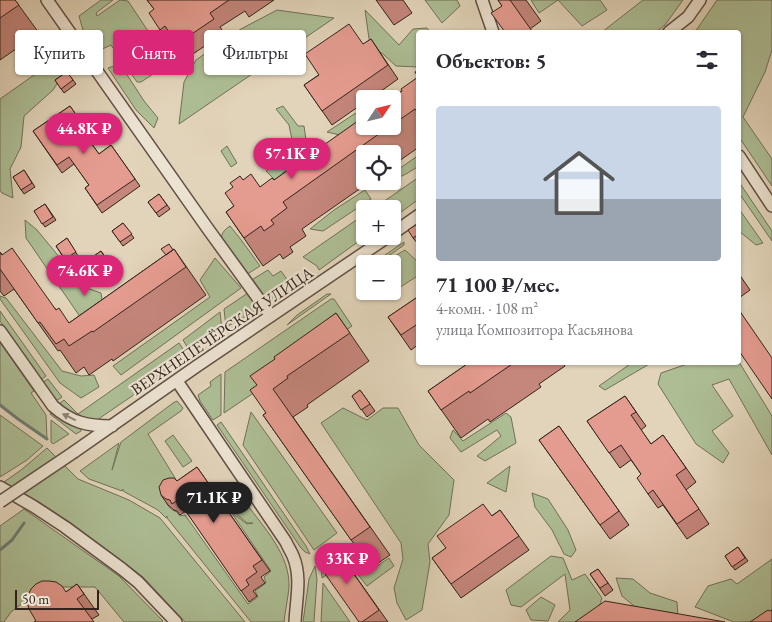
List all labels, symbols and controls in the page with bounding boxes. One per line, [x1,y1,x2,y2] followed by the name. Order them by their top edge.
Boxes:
[15,30,103,75] chip: Купить
[113,30,194,75] chip: Снять
[204,30,306,75] chip: Фильтры
[693,46,721,74] icon: filters
[436,47,547,74] text: Объектов: 5
[356,90,401,135] north arrow
[356,90,401,300] map controls
[38,112,130,155] pin: 44.8K ₽
[56,118,112,139] text: 44.8K ₽
[246,138,338,180] pin: 57.1K ₽
[534,138,624,228] icon: home
[264,143,320,164] text: 57.1K ₽
[356,145,401,190] button: locate
[356,200,401,245] button: +
[39,254,131,297] pin: 74.6K ₽
[356,255,401,300] button: −
[57,260,113,281] text: 74.6K ₽
[127,262,318,400] street label: ВЕРХНЕПЕЧЁРСКАЯ УЛИЦА
[436,271,560,298] text: 71 100 ₽/мес.
[436,298,538,319] text: 4-комн. · 108 m²
[436,319,633,340] text: улица Композитора Касьянова
[62,413,76,421] one-way arrow
[168,482,260,524] pin: 71.1K ₽
[186,487,242,508] text: 71.1K ₽
[312,542,382,585] pin: 33K ₽
[326,548,368,569] text: 33K ₽
[15,587,99,610] scale bar
[22,590,49,608] text: 50 m

